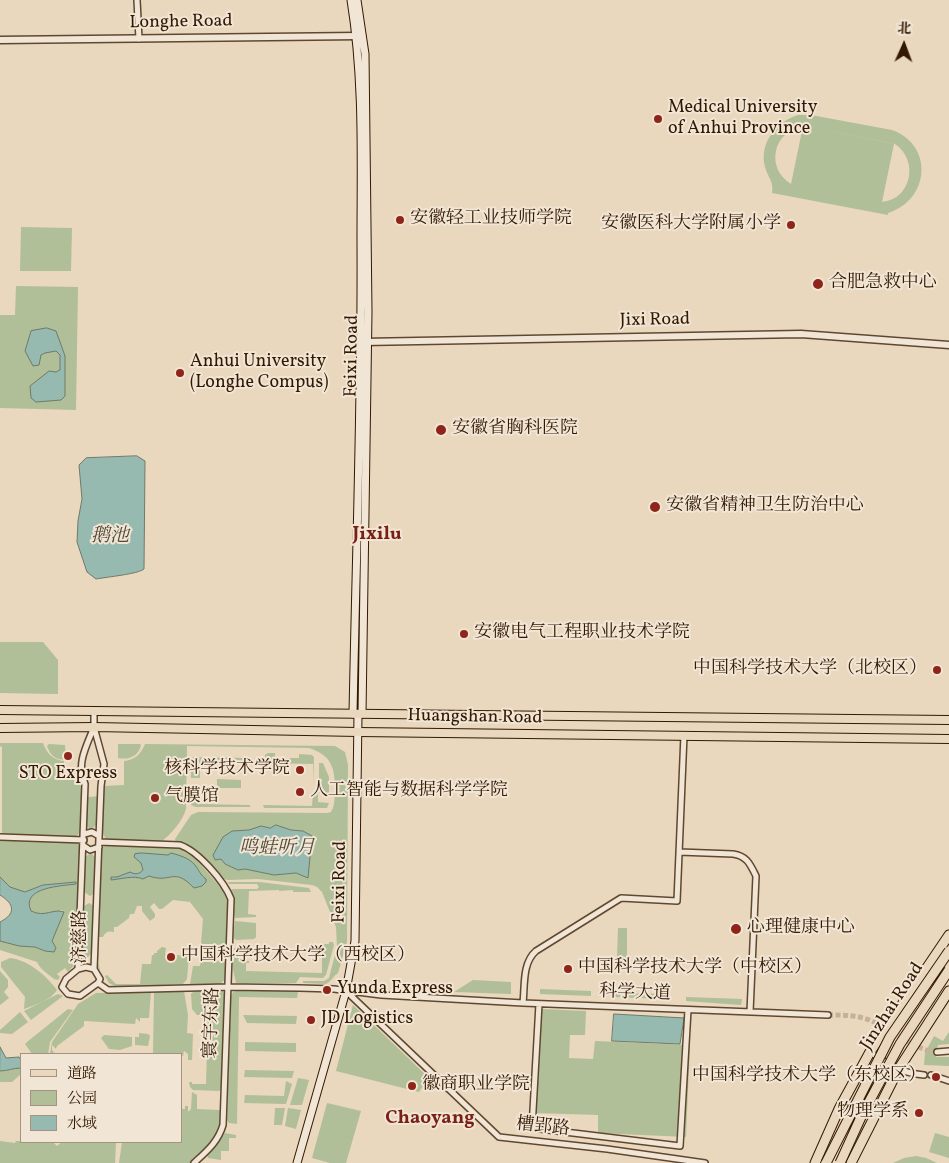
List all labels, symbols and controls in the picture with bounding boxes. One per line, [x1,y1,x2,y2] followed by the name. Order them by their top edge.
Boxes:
[129,11,233,35] street label: Longhe Road
[879,20,929,70] north arrow
[897,20,912,39] text: 北
[668,98,817,140] place label: Medical University of Anhui Province
[652,113,664,125] marker: Medical University of Anhui Province
[410,209,572,231] place label: 安徽轻工业技师学院
[394,214,406,226] marker: 安徽轻工业技师学院
[601,214,781,236] place label: 安徽医科大学附属小学
[785,219,797,231] marker: 安徽医科大学附属小学
[829,273,937,295] place label: 合肥急救中心
[811,277,825,291] marker: 合肥急救中心
[620,310,690,332] street label: Jixi Road
[341,315,365,397] street label: Feixi Road
[190,352,328,394] place label: Anhui University (Longhe Compus)
[174,367,186,379] marker: Anhui University (Longhe Compus)
[452,419,578,441] place label: 安徽省胸科医院
[434,423,448,437] marker: 安徽省胸科医院
[666,496,864,518] place label: 安徽省精神卫生防治中心
[648,500,662,514] marker: 安徽省精神卫生防治中心
[352,525,402,547] district label: Jixilu
[91,527,129,549] water label: 鹅池
[474,623,690,645] place label: 安徽电气工程职业技术学院
[458,628,470,640] marker: 安徽电气工程职业技术学院
[693,659,927,681] place label: 中国科学技术大学（北校区）
[931,664,943,676] marker: 中国科学技术大学（北校区）
[407,706,543,730] street label: Huangshan Road
[62,750,74,762] marker: STO Express
[164,759,290,781] place label: 核科学技术学院
[19,764,117,786] place label: STO Express
[294,764,306,776] marker: 核科学技术学院
[310,781,508,803] place label: 人工智能与数据科学学院
[294,786,306,798] marker: 人工智能与数据科学学院
[165,787,219,809] place label: 气膜馆
[149,792,161,804] marker: 气膜馆
[239,839,315,861] water label: 鸣蛙听月
[329,841,353,923] street label: Feixi Road
[71,910,93,964] street label: 济慈路
[747,918,855,940] place label: 心理健康中心
[729,922,743,936] marker: 心理健康中心
[181,946,415,968] place label: 中国科学技术大学（西校区）
[165,951,177,963] marker: 中国科学技术大学（西校区）
[578,958,812,980] place label: 中国科学技术大学（中校区）
[857,959,929,1055] street label: Jinzhai Road
[562,963,574,975] marker: 中国科学技术大学（中校区）
[337,979,453,1001] place label: Yunda Express
[599,982,671,1006] street label: 科学大道
[321,984,333,996] marker: Yunda Express
[201,987,225,1059] street label: 寰宇东路
[321,1009,413,1031] place label: JD Logistics
[305,1014,317,1026] marker: JD Logistics
[20,1053,182,1143] legend
[67,1064,97,1085] text: 道路
[692,1066,926,1088] place label: 中国科学技术大学（东校区）
[930,1071,942,1083] marker: 中国科学技术大学（东校区）
[422,1075,530,1097] place label: 徽商职业学院
[406,1080,418,1092] marker: 徽商职业学院
[67,1089,97,1110] text: 公园
[837,1102,909,1124] place label: 物理学系
[913,1107,925,1119] marker: 物理学系
[385,1109,475,1131] district label: Chaoyang
[67,1114,97,1135] text: 水域
[515,1114,571,1142] street label: 槽郢路

